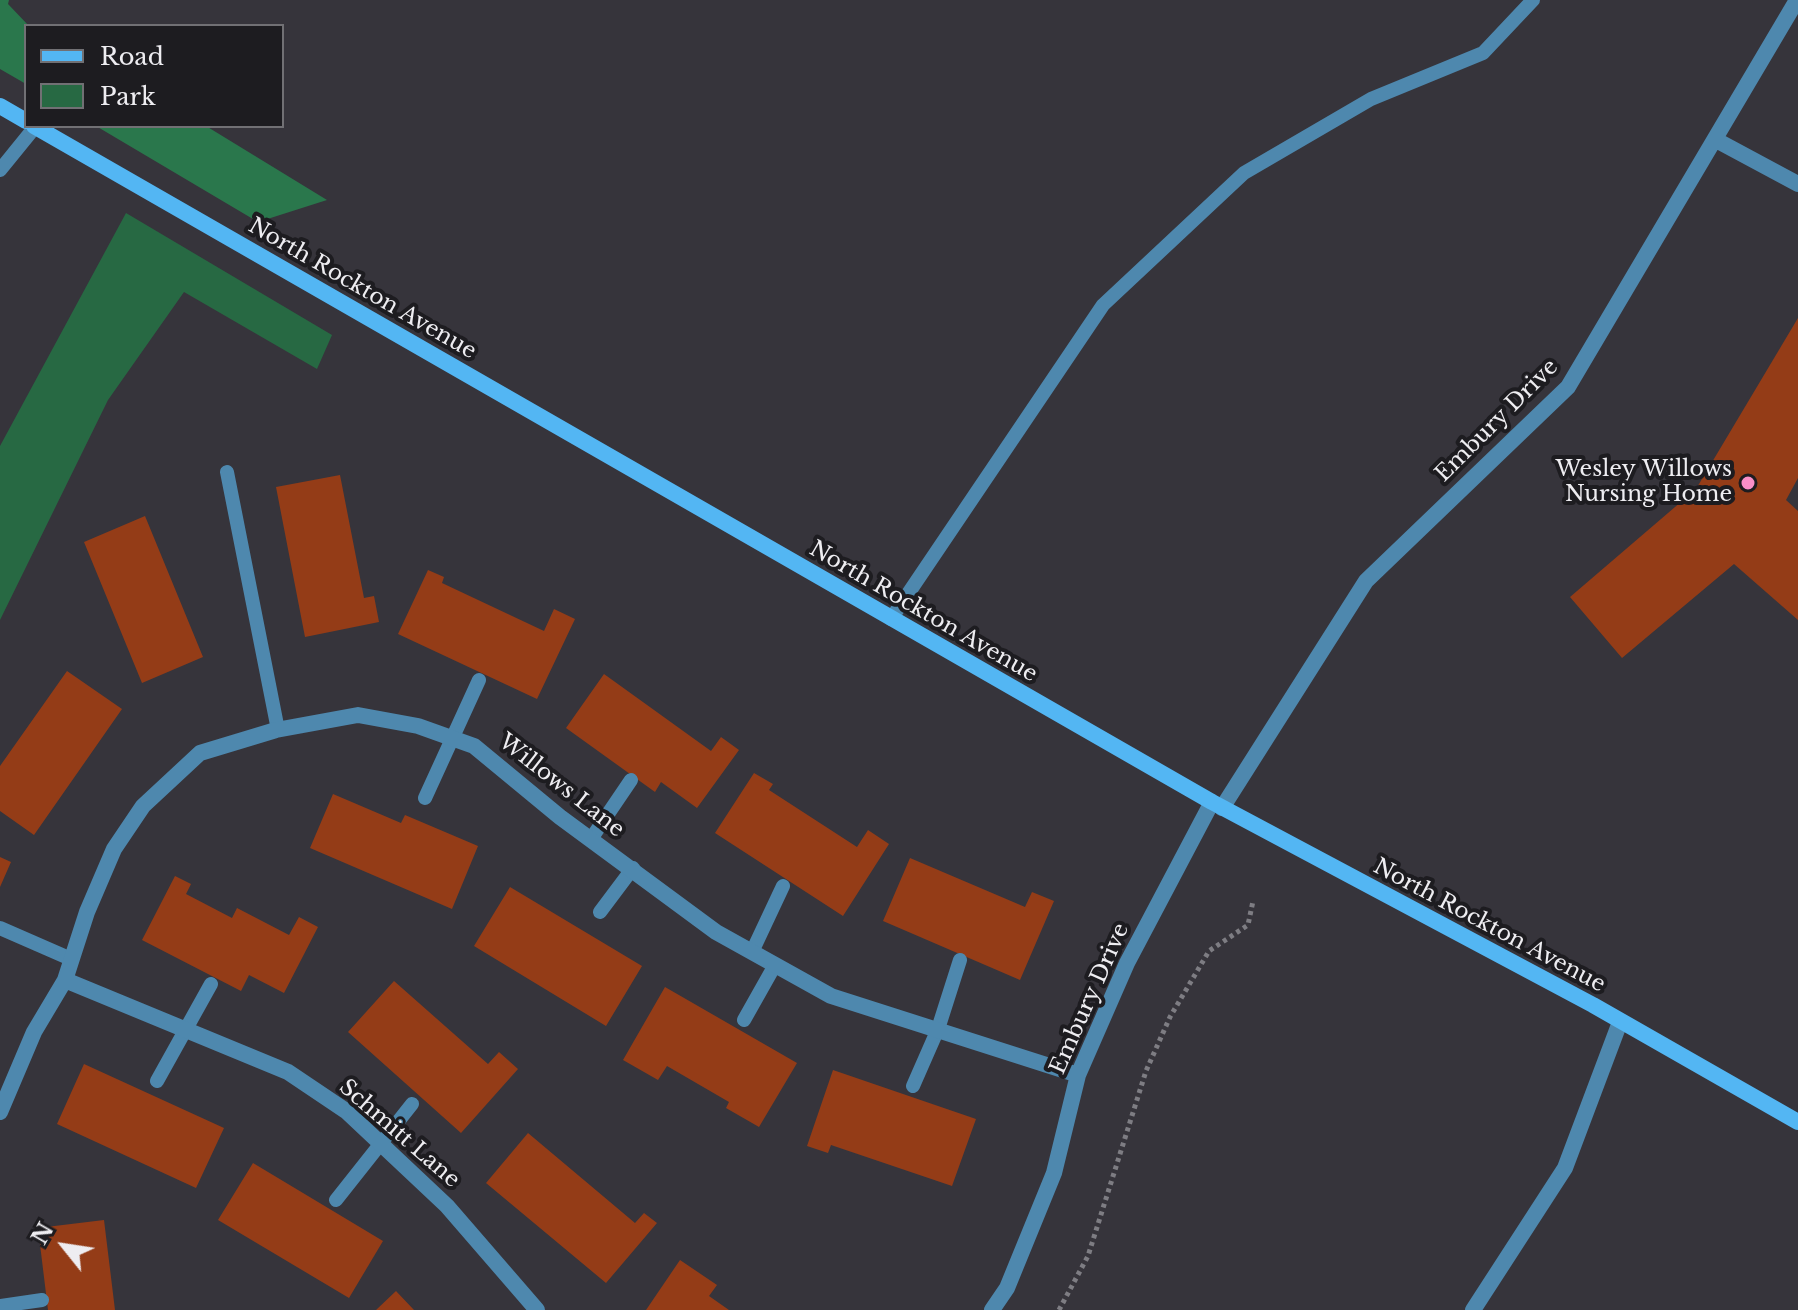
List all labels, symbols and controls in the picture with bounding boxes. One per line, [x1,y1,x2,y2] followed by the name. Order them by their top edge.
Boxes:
[24,24,284,128] legend
[100,42,164,71] text: Road
[100,82,156,111] text: Park
[243,213,481,365] street label: North Rockton Avenue
[1430,354,1564,488] street label: Embury Drive
[1555,457,1732,508] place label: Wesley Willows Nursing Home
[1739,474,1757,492] marker: Wesley Willows Nursing Home
[804,536,1042,688] street label: North Rockton Avenue
[493,729,629,843] street label: Willows Lane
[1369,854,1609,998] street label: North Rockton Avenue
[1045,919,1135,1079] street label: Embury Drive
[333,1074,465,1194] street label: Schmitt Lane
[24,1206,104,1286] north arrow
[26,1218,60,1249] text: N

